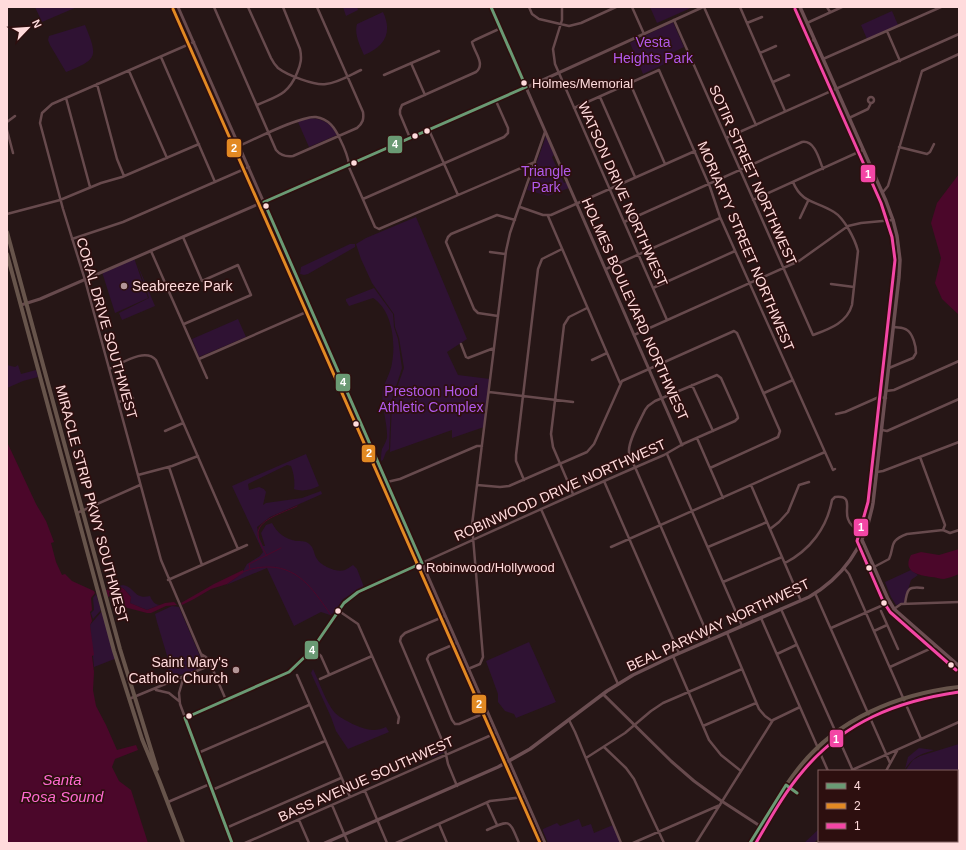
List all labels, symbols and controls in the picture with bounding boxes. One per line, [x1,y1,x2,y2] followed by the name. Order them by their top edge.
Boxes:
[8,8,48,48] north arrow
[30,18,44,30] text: N
[613,34,694,66] park label: Vesta Heights Park
[532,76,633,91] place label: Holmes/Memorial
[519,78,529,88] marker: Holmes/Memorial
[706,82,800,268] street label: SOTIR STREET NORTHWEST
[575,99,671,289] street label: WATSON DRIVE NORTHWEST
[422,126,432,136] unlabelled marker
[410,131,420,141] unlabelled marker
[387,135,403,154] line badge: 4
[226,138,242,158] line badge: 2
[392,138,399,150] text: 4
[694,139,798,354] street label: MORIARTY STREET NORTHWEST
[231,142,237,154] text: 2
[349,158,359,168] unlabelled marker
[521,163,571,195] park label: Triangle Park
[860,164,876,183] line badge: 1
[865,168,871,180] text: 1
[578,195,692,423] street label: HOLMES BOULEVARD NORTHWEST
[261,201,271,211] unlabelled marker
[73,236,141,421] street label: CORAL DRIVE SOUTHWEST
[132,278,233,294] place label: Seabreeze Park
[119,281,129,291] marker: Seabreeze Park
[335,373,351,392] line badge: 4
[340,376,347,388] text: 4
[53,383,132,625] street label: MIRACLE STRIP PKWY SOUTHWEST
[378,383,484,415] park label: Prestoon Hood Athletic Complex
[351,419,361,429] unlabelled marker
[452,436,669,544] street label: ROBINWOOD DRIVE NORTHWEST
[361,444,376,463] line badge: 2
[366,447,372,459] text: 2
[853,518,869,537] line badge: 1
[858,521,864,533] text: 1
[426,560,555,575] place label: Robinwood/Hollywood
[414,562,424,572] marker: Robinwood/Hollywood
[864,563,874,573] unlabelled marker
[624,575,812,675] street label: BEAL PARKWAY NORTHWEST
[879,598,889,608] unlabelled marker
[333,606,343,616] unlabelled marker
[304,640,319,660] line badge: 4
[309,644,316,656] text: 4
[128,654,228,686] place label: Saint Mary's Catholic Church
[946,660,956,670] unlabelled marker
[231,665,241,675] marker: Saint Mary's Catholic Church
[471,694,487,714] line badge: 2
[476,698,482,710] text: 2
[184,711,194,721] unlabelled marker
[829,729,844,748] line badge: 1
[276,733,457,825] street label: BASS AVENUE SOUTHWEST
[833,733,839,745] text: 1
[818,770,958,842] legend
[21,771,104,805] water label: Santa Rosa Sound
[854,779,861,793] text: 4
[854,799,861,813] text: 2
[854,819,861,833] text: 1

